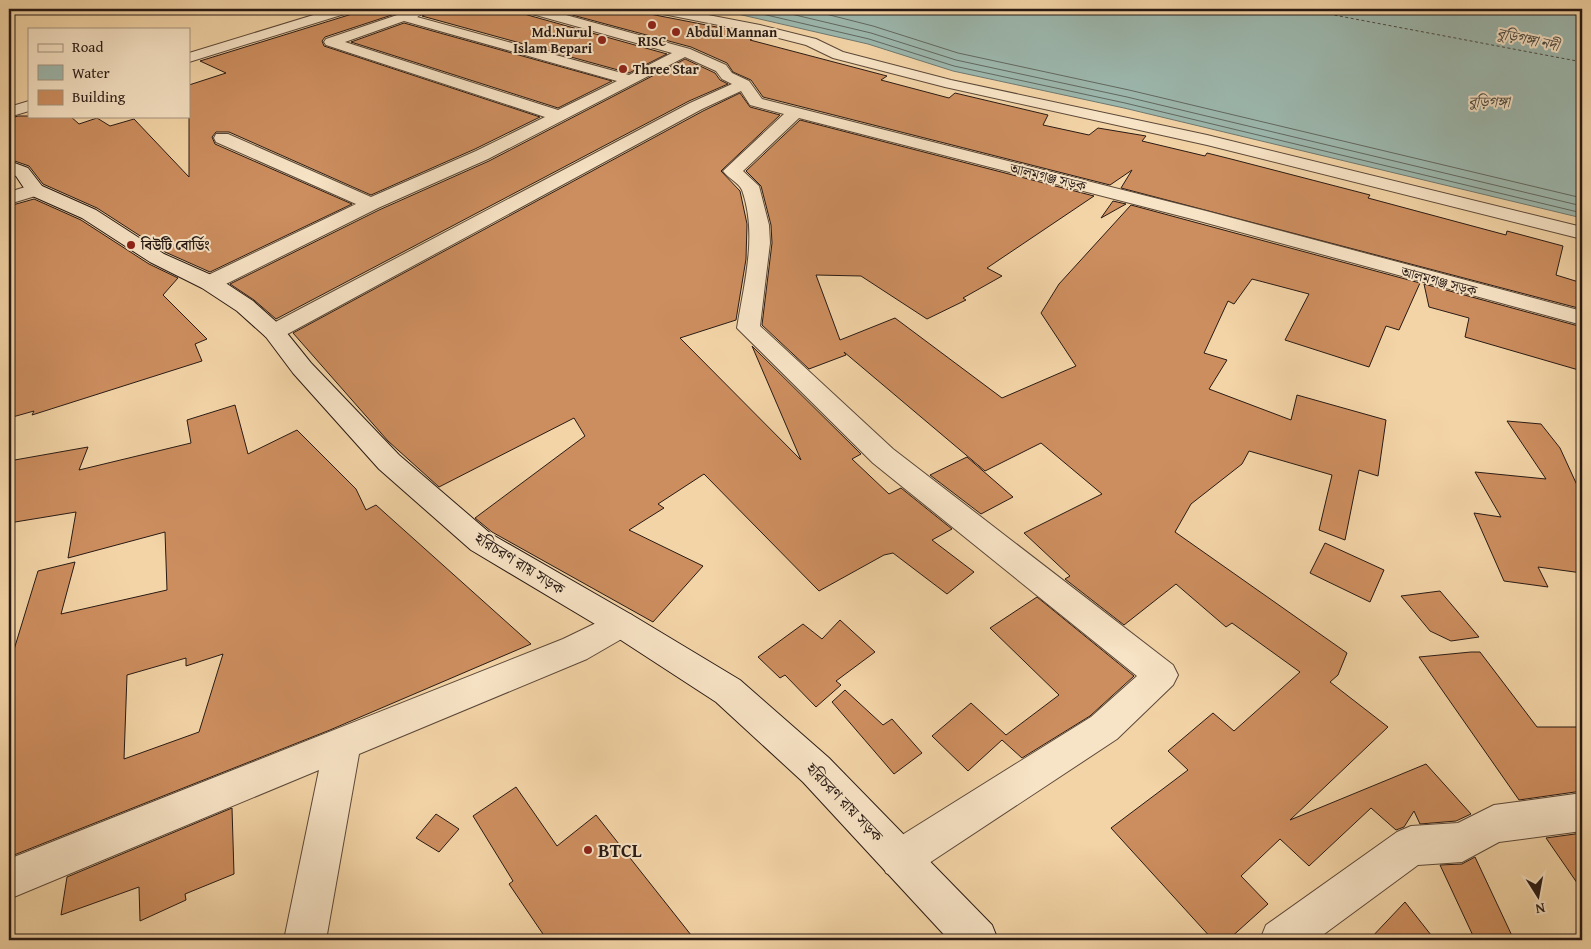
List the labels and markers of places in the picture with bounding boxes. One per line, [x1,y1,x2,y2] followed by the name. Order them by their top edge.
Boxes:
[646,19,658,31] marker: RISC
[513,22,593,58] place label: Md.Nurul Islam Bepari
[686,22,778,42] place label: Abdul Mannan
[670,26,682,38] marker: Abdul Mannan
[638,31,666,51] place label: RISC
[596,34,608,46] marker: Md.Nurul Islam Bepari
[633,59,699,79] place label: Three Star
[617,63,629,75] marker: Three Star
[140,235,210,255] place label: বিউটি বোর্ডিং
[125,239,137,251] marker: বিউটি বোর্ডিং
[598,836,642,864] place label: BTCL
[582,844,594,856] marker: BTCL

